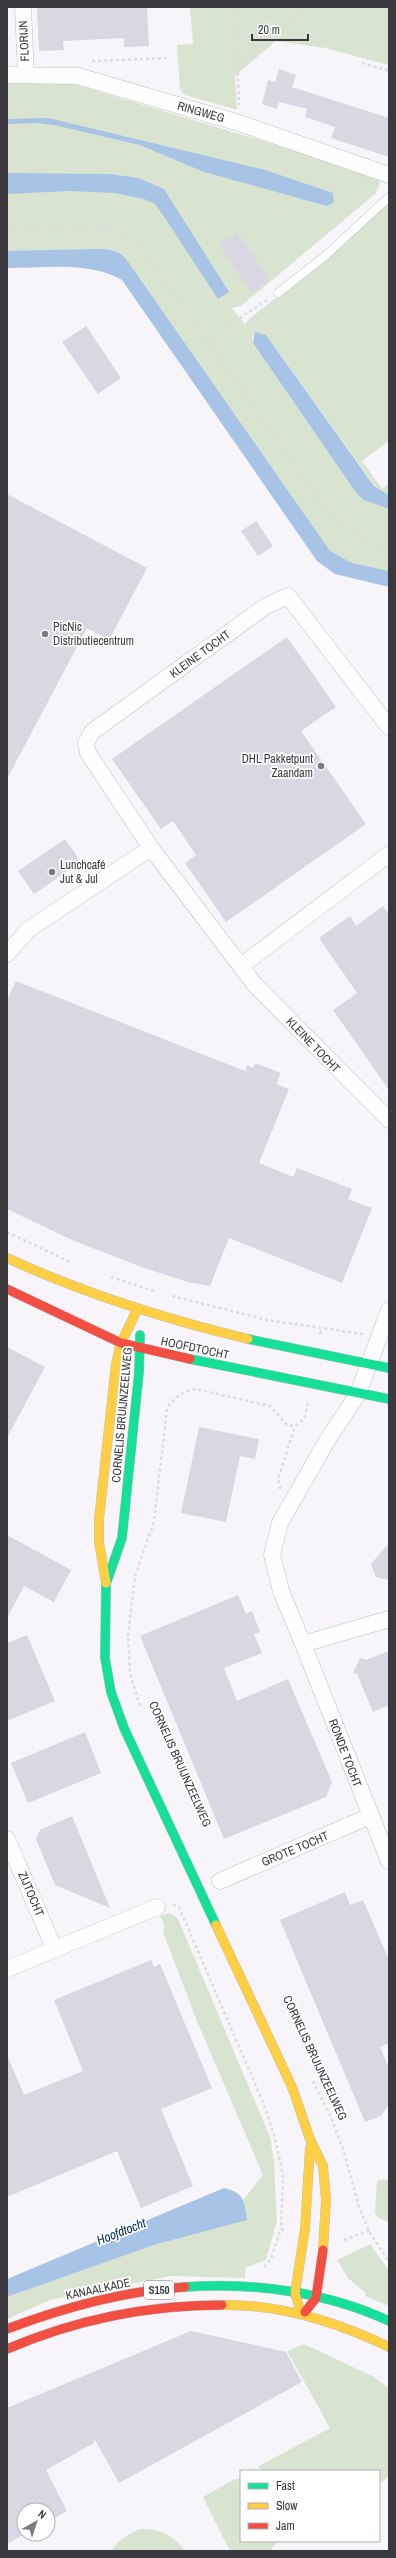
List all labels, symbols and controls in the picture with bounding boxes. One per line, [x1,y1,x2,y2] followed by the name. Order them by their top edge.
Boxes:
[252,16,308,42] scale bar
[15,20,33,62] street label: FLORIJN
[258,22,280,38] text: 20 m
[176,98,226,126] street label: RINGWEG
[53,619,134,649] place label: PicNic Distributiecentrum
[166,627,234,681] street label: KLEINE TOCHT
[40,629,50,639] marker: PicNic Distributiecentrum
[242,751,313,781] place label: DHL Pakketpunt Zaandam
[316,761,326,771] marker: DHL Pakketpunt Zaandam
[60,857,105,887] place label: Lunchcafé Jut & Jul
[47,867,57,877] marker: Lunchcafé Jut & Jul
[282,1014,344,1076] street label: KLEINE TOCHT
[159,1333,231,1363] street label: HOOFDTOCHT
[108,1347,136,1483] street label: CORNELIS BRUIJNZEELWEG
[145,1699,215,1829] street label: CORNELIS BRUIJNZEELWEG
[325,1717,365,1789] street label: RONDE TOCHT
[259,1828,331,1870] street label: GROTE TOCHT
[14,1869,48,1919] street label: ZIJTOCHT
[279,1993,351,2123] street label: CORNELIS BRUIJNZEELWEG
[94,2214,149,2249] water label: Hoofdtocht
[64,2274,132,2304] street label: KANAALKADE
[144,2281,174,2299] road number: S150
[240,2470,380,2542] legend
[276,2478,295,2494] text: Fast
[276,2498,298,2514] text: Slow
[16,2502,56,2542] north arrow
[35,2507,49,2522] text: N
[276,2518,295,2534] text: Jam

